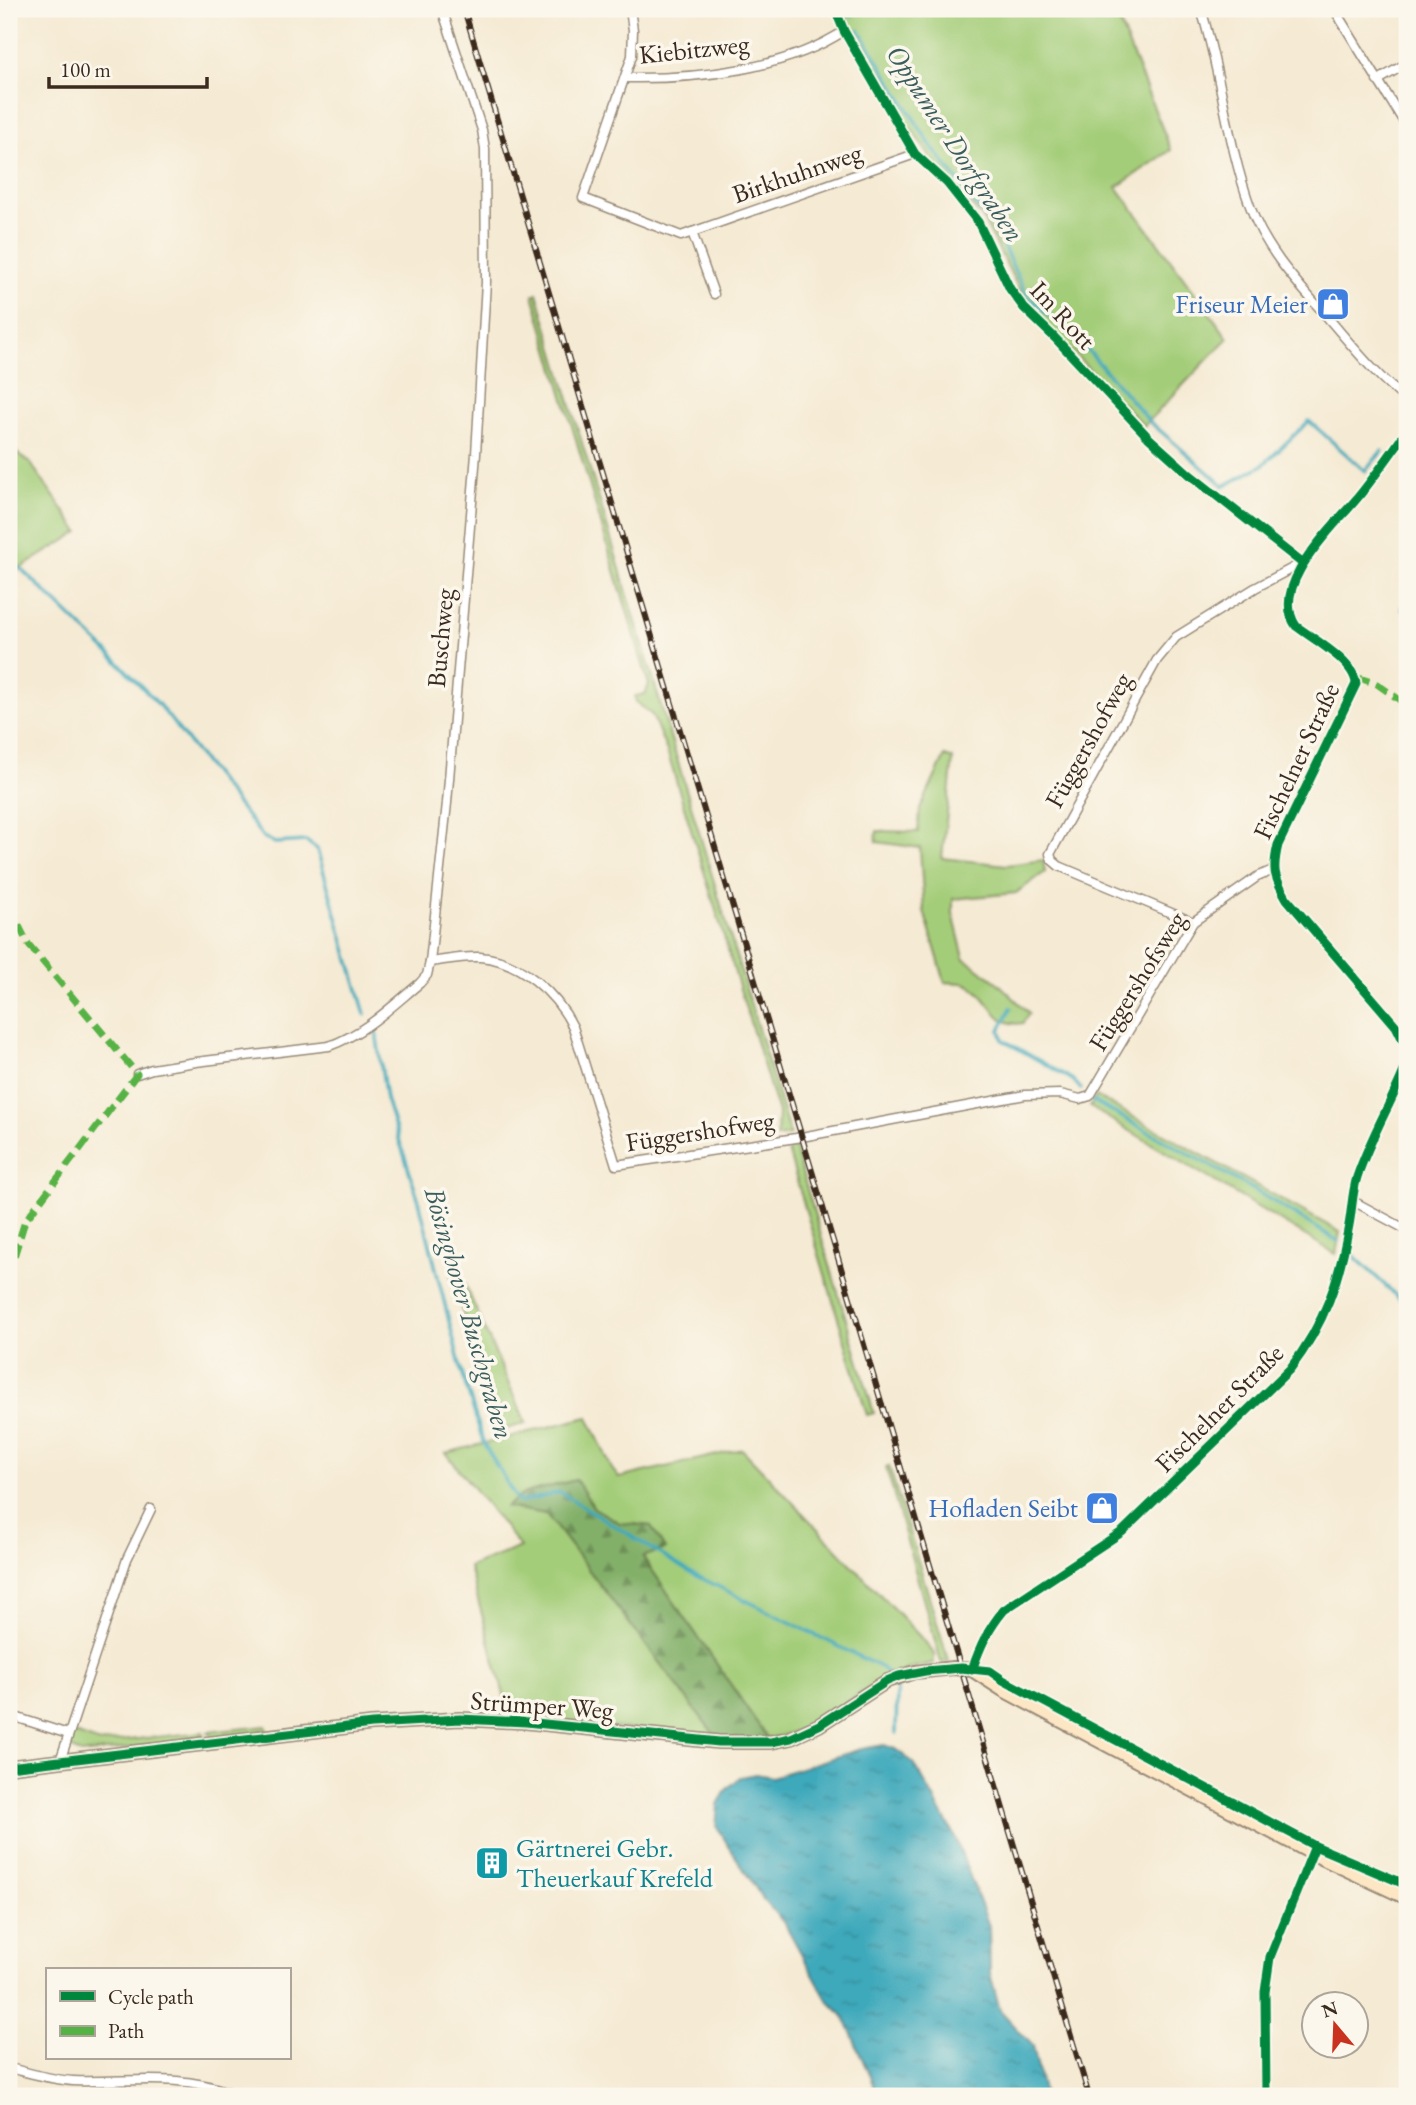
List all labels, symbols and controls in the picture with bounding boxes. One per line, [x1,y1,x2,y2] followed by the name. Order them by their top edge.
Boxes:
[637,26,751,72] street label: Kiebitzweg
[879,38,1033,248] water label: Oppumer Dorfgraben
[49,46,206,90] scale bar
[60,56,111,83] text: 100 m
[728,135,867,211] street label: Birkhuhnweg
[1023,273,1103,357] street label: Im Rott
[1314,285,1352,323] shop icon: Friseur Meier
[1175,287,1308,321] place label: Friseur Meier
[419,586,461,689] street label: Buschweg
[1037,666,1140,814] street label: Függershofweg
[1245,677,1347,845] street label: Fischelner Straße
[1081,904,1194,1057] street label: Függershofsweg
[623,1102,777,1160] street label: Függershofweg
[417,1182,523,1443] water label: Bösinghover Buschgraben
[1147,1336,1291,1480] street label: Fischelner Straße
[1083,1489,1121,1527] shop icon: Hofladen Seibt
[928,1491,1078,1525] place label: Hofladen Seibt
[469,1683,615,1727] street label: Strümper Weg
[516,1831,714,1895] place label: Gärtnerei Gebr. Theuerkauf Krefeld
[473,1844,511,1882] building icon: Gärtnerei Gebr. Theuerkauf Krefeld
[46,1968,290,2060] legend
[108,1983,194,2010] text: Cycle path
[1300,1990,1370,2060] north arrow
[1318,1995,1342,2024] text: N
[108,2017,145,2044] text: Path

